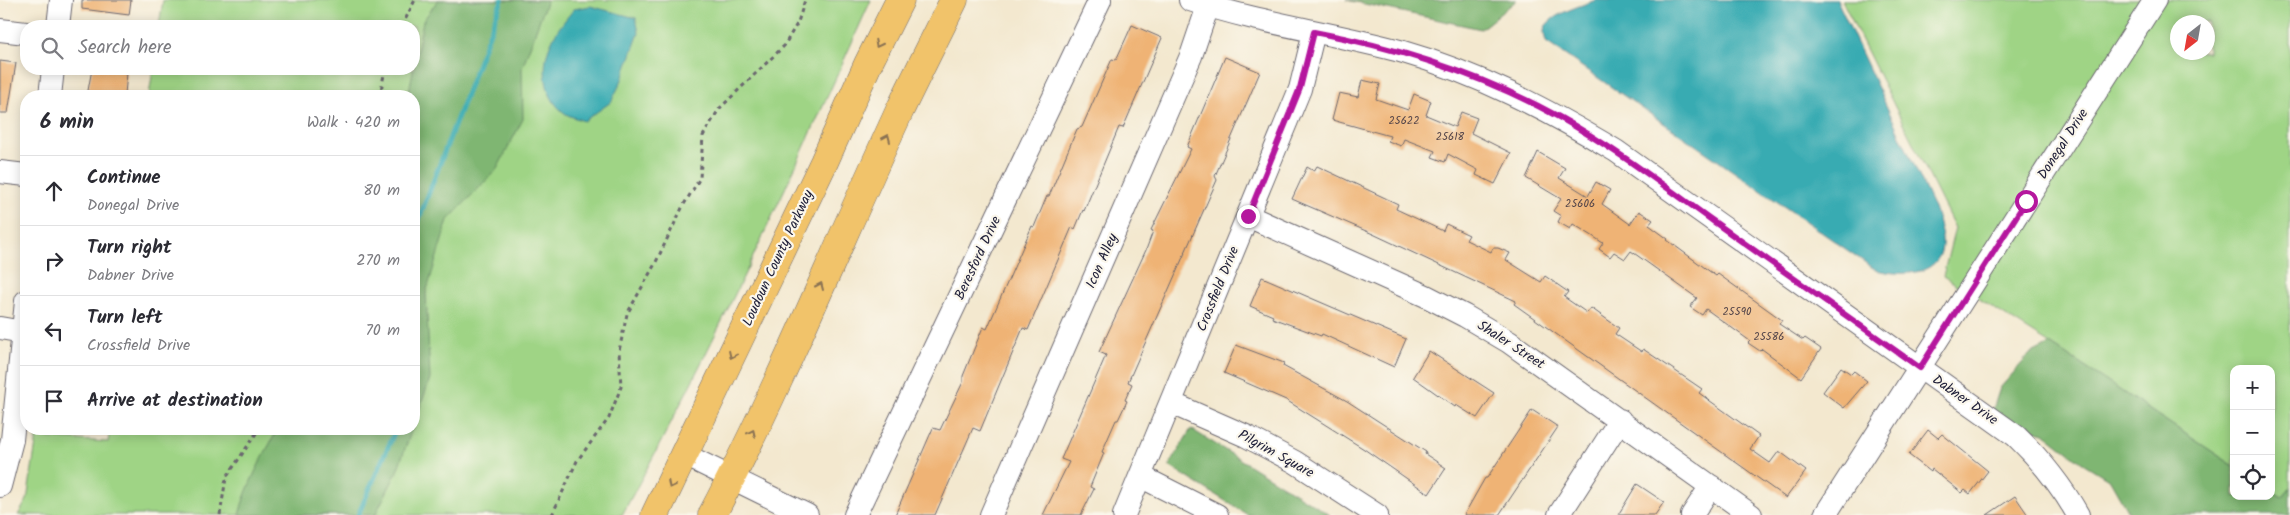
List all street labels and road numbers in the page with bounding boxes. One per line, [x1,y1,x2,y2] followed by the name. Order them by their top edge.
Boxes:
[2032,104,2095,184] street label: Donegal Drive
[737,186,819,330] street label: Loudoun County Parkway
[949,212,1007,304] street label: Beresford Drive
[1080,230,1124,292] street label: Icon Alley
[1191,242,1245,335] street label: Crossfield Drive
[1473,315,1550,376] street label: Shaler Street
[1927,369,2003,431] street label: Dabner Drive
[1234,424,1319,484] street label: Pilgrim Square

